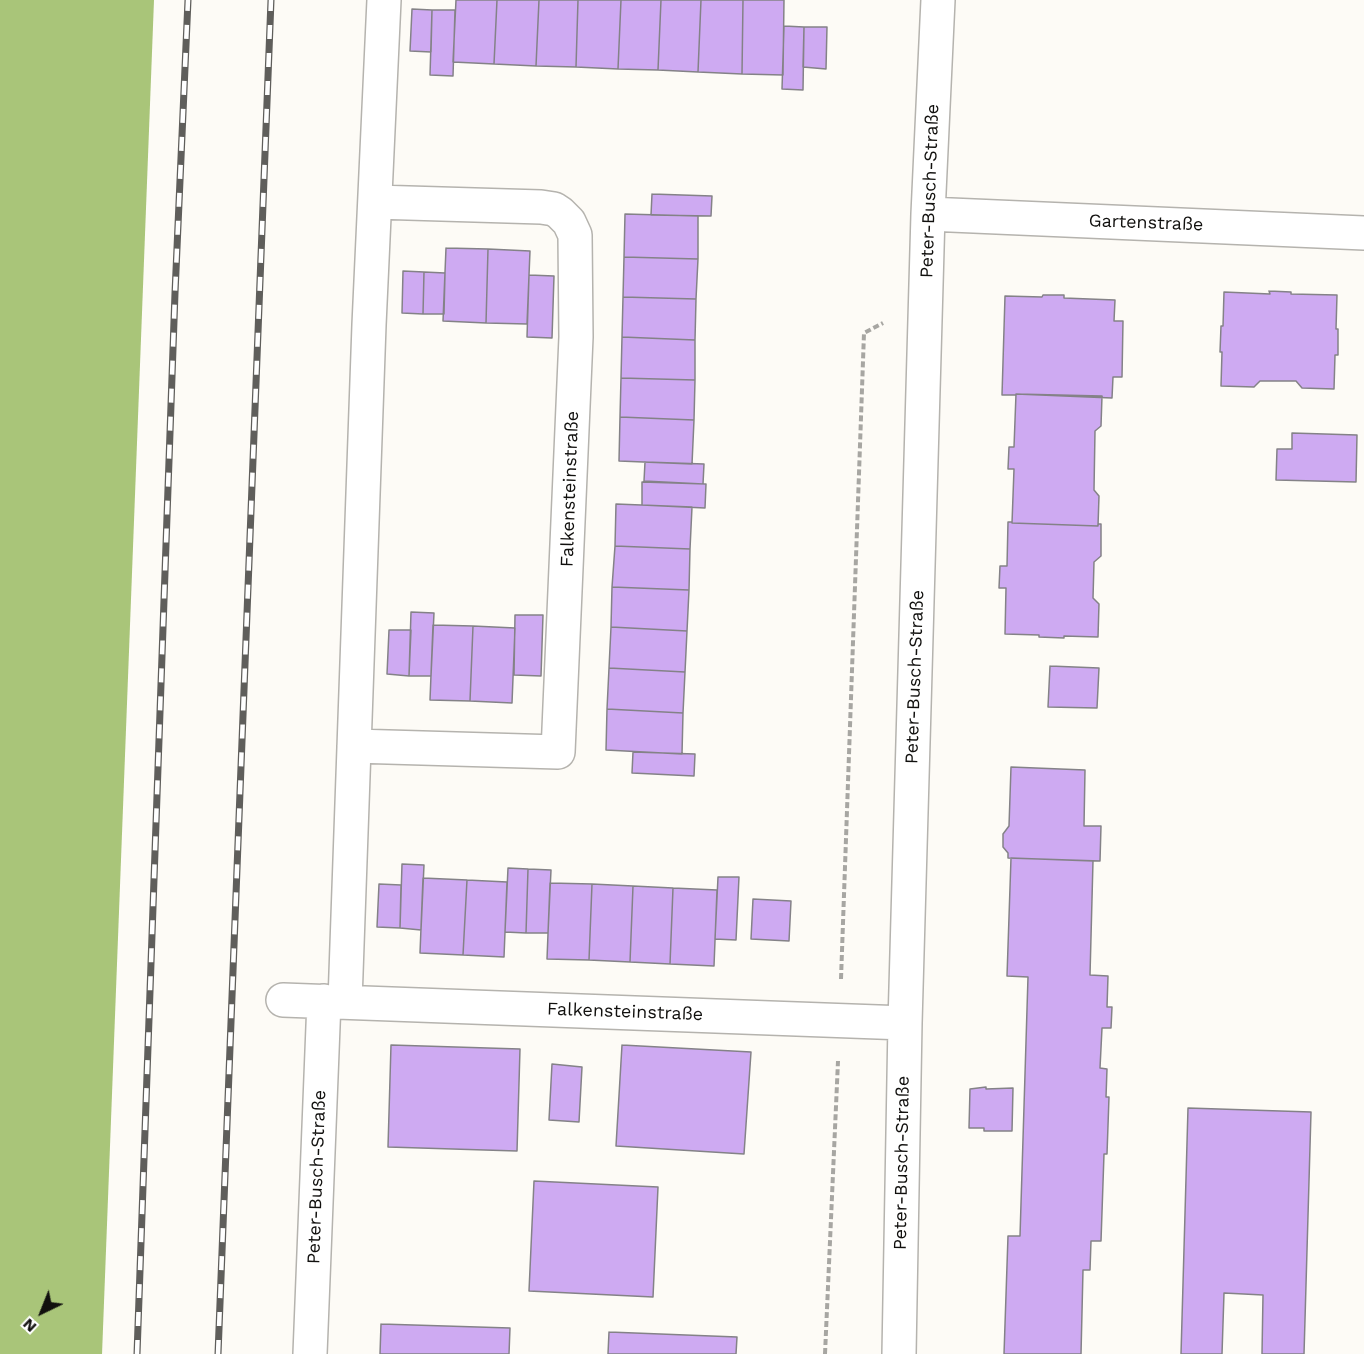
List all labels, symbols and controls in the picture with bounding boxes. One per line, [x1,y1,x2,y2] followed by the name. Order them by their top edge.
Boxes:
[916,104,944,278] street label: Peter-Busch-Straße
[1088,210,1204,236] street label: Gartenstraße
[556,411,584,567] street label: Falkensteinstraße
[901,590,929,764] street label: Peter-Busch-Straße
[547,998,703,1026] street label: Falkensteinstraße
[890,1076,914,1250] street label: Peter-Busch-Straße
[303,1090,331,1264] street label: Peter-Busch-Straße
[12,1282,72,1342] north arrow
[19,1315,40,1337] text: N

